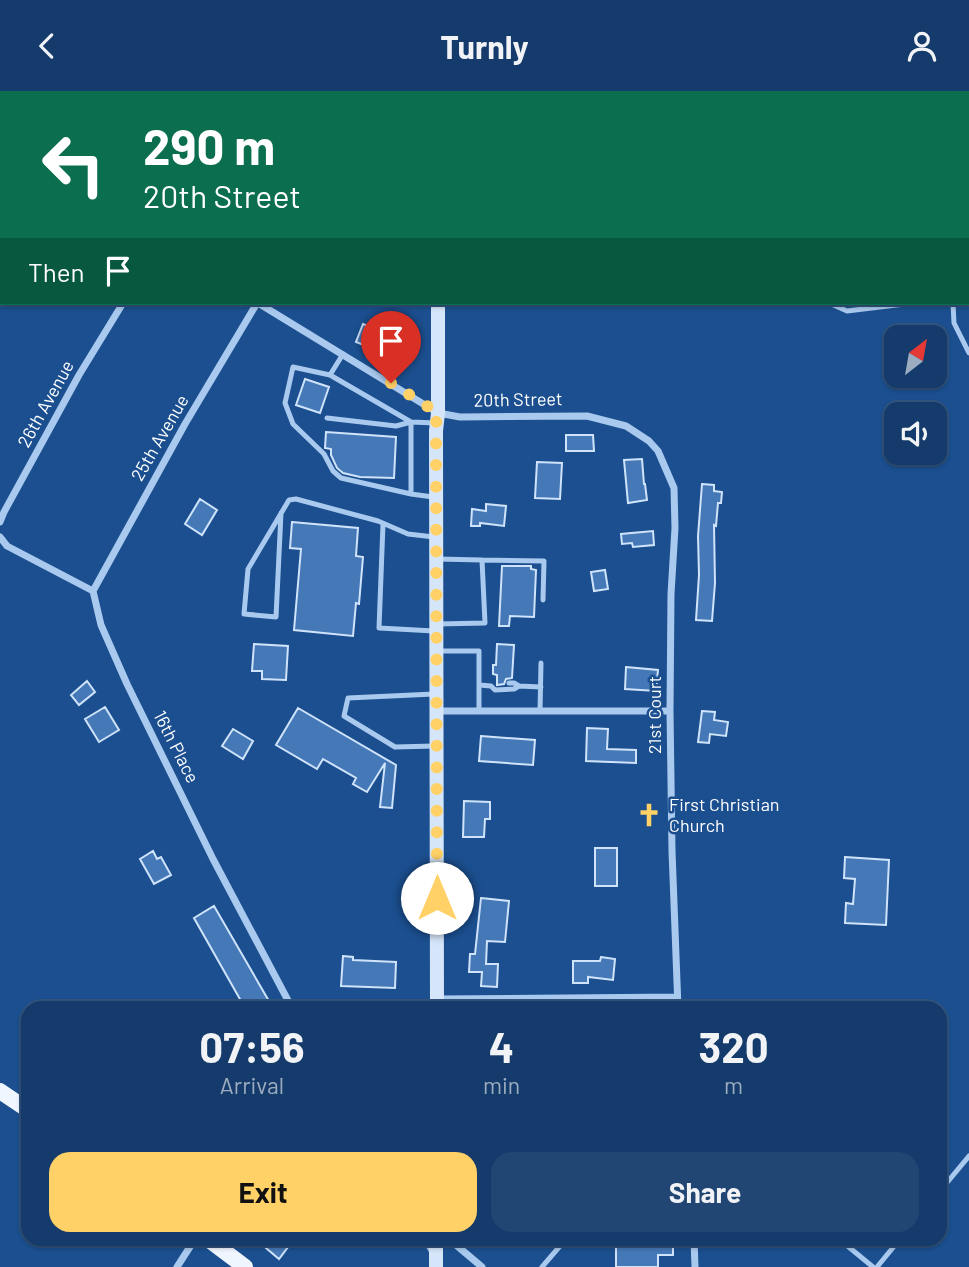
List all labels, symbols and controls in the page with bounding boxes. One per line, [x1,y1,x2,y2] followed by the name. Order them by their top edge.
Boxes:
[28,27,66,65] icon: back
[440,27,529,65] text: Turnly
[903,27,941,65] icon: person
[143,116,275,175] text: 290 m
[28,119,119,210] icon: left
[143,176,301,214] text: 20th Street
[99,252,137,290] icon: arrive
[28,256,85,287] text: Then
[361,311,421,383] pin
[372,322,410,360] icon: arrive
[884,325,947,389] north arrow
[884,325,947,465] map controls
[12,356,78,451] street label: 26th Avenue
[473,387,563,411] street label: 20th Street
[126,390,193,485] street label: 25th Avenue
[884,402,947,465] button: sound
[643,676,665,754] street label: 21st Court
[149,707,204,786] street label: 16th Place
[669,793,780,836] place label: First Christian Church
[635,801,663,829] church icon: First Christian Church
[400,861,474,935] position arrow
[199,1021,305,1071] text: 07:56
[489,1021,514,1071] text: 4
[699,1021,769,1071] text: 320
[220,1071,284,1099] text: Arrival
[483,1071,520,1099] text: min
[724,1071,743,1099] text: m
[49,1152,477,1232] button: Exit
[491,1152,919,1232] button: Share

